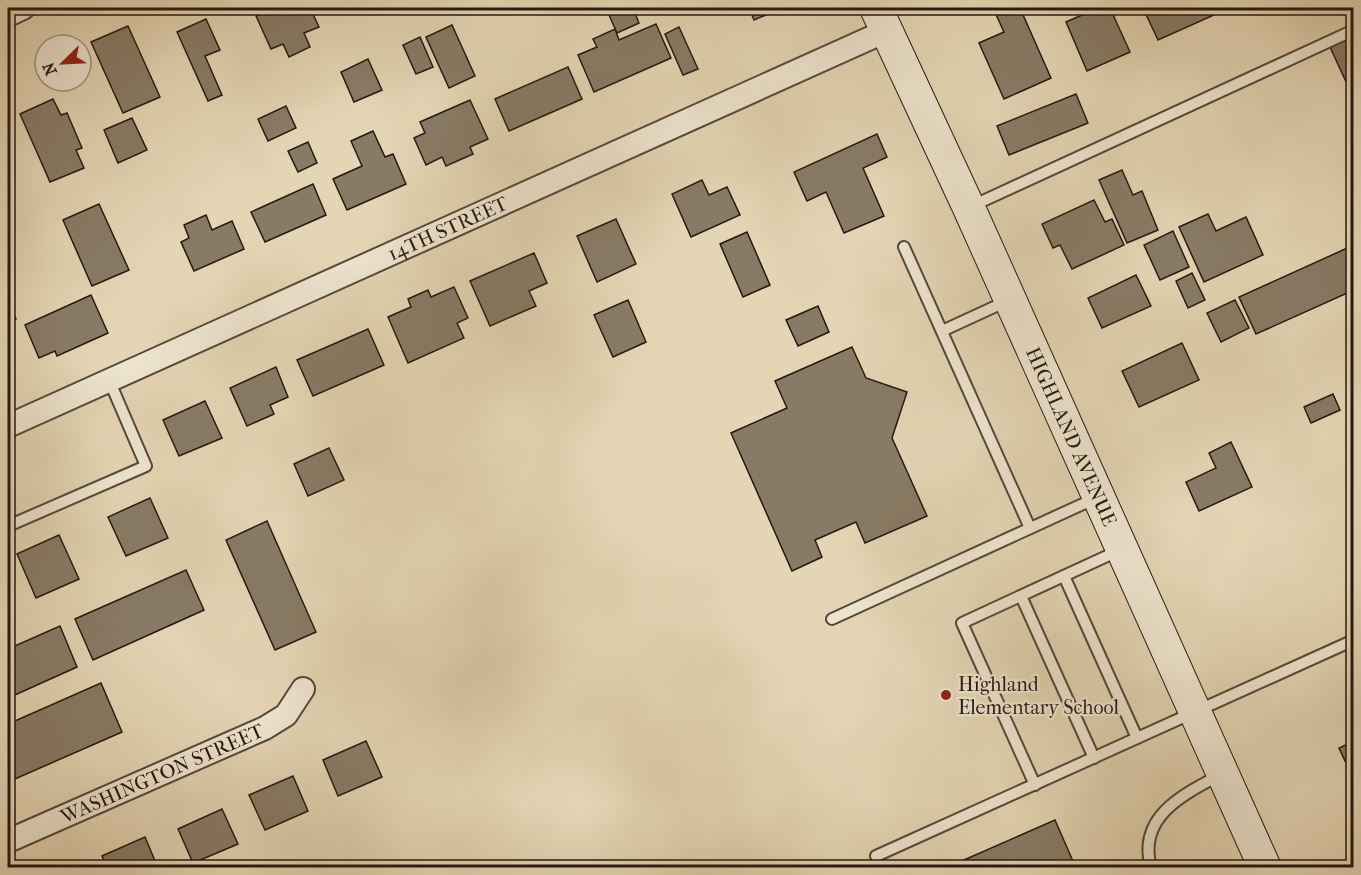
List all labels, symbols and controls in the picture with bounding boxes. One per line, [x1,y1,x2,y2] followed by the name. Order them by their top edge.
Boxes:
[33,33,93,93] north arrow
[38,59,61,78] text: N
[384,191,511,265] street label: 14TH STREET
[1021,344,1122,529] street label: HIGHLAND AVENUE
[958,673,1120,719] place label: Highland Elementary School
[939,688,953,702] marker: Highland Elementary School
[56,719,267,828] street label: WASHINGTON STREET

